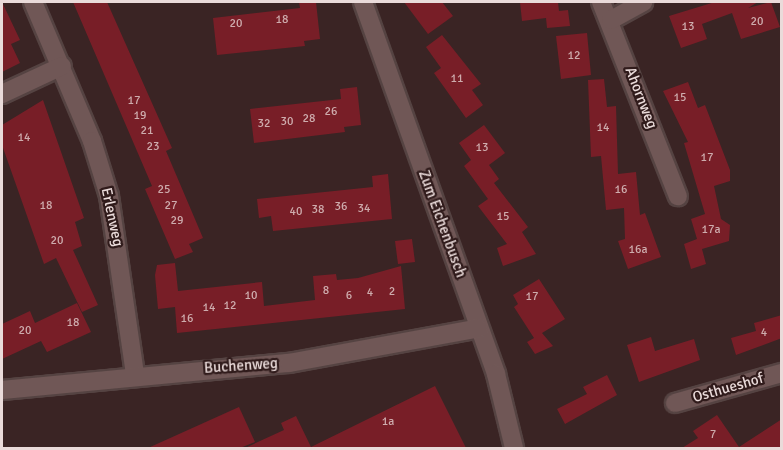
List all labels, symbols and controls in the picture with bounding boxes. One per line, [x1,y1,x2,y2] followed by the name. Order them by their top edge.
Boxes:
[276,13,288,27] house number: 18
[751,15,763,29] house number: 20
[230,17,242,31] house number: 20
[682,20,694,34] house number: 13
[568,49,580,63] house number: 12
[621,65,661,131] street label: Ahornweg
[451,72,463,86] house number: 11
[674,91,686,105] house number: 15
[128,94,140,108] house number: 17
[325,105,337,119] house number: 26
[134,109,146,123] house number: 19
[303,112,315,126] house number: 28
[281,115,293,129] house number: 30
[258,117,270,131] house number: 32
[597,121,609,135] house number: 14
[141,124,153,138] house number: 21
[18,131,30,145] house number: 14
[147,140,159,154] house number: 23
[476,141,488,155] house number: 13
[701,151,713,165] house number: 17
[414,168,470,280] street label: Zum Eichenbusch
[158,183,170,197] house number: 25
[615,183,627,197] house number: 16
[97,186,127,248] street label: Erlenweg
[40,199,52,213] house number: 18
[165,199,177,213] house number: 27
[335,200,347,214] house number: 36
[358,202,370,216] house number: 34
[312,203,324,217] house number: 38
[290,205,302,219] house number: 40
[497,210,509,224] house number: 15
[171,214,183,228] house number: 29
[701,223,721,237] house number: 17a
[51,234,63,248] house number: 20
[628,243,648,257] house number: 16a
[323,284,329,298] house number: 8
[389,285,395,299] house number: 2
[367,286,373,300] house number: 4
[245,289,257,303] house number: 10
[346,289,352,303] house number: 6
[526,290,538,304] house number: 17
[224,299,236,313] house number: 12
[203,301,215,315] house number: 14
[181,312,193,326] house number: 16
[67,316,79,330] house number: 18
[19,324,31,338] house number: 20
[761,326,767,340] house number: 4
[203,354,279,378] street label: Buchenweg
[690,369,766,407] street label: Osthueshof
[382,415,394,429] house number: 1a
[710,428,716,442] house number: 7

